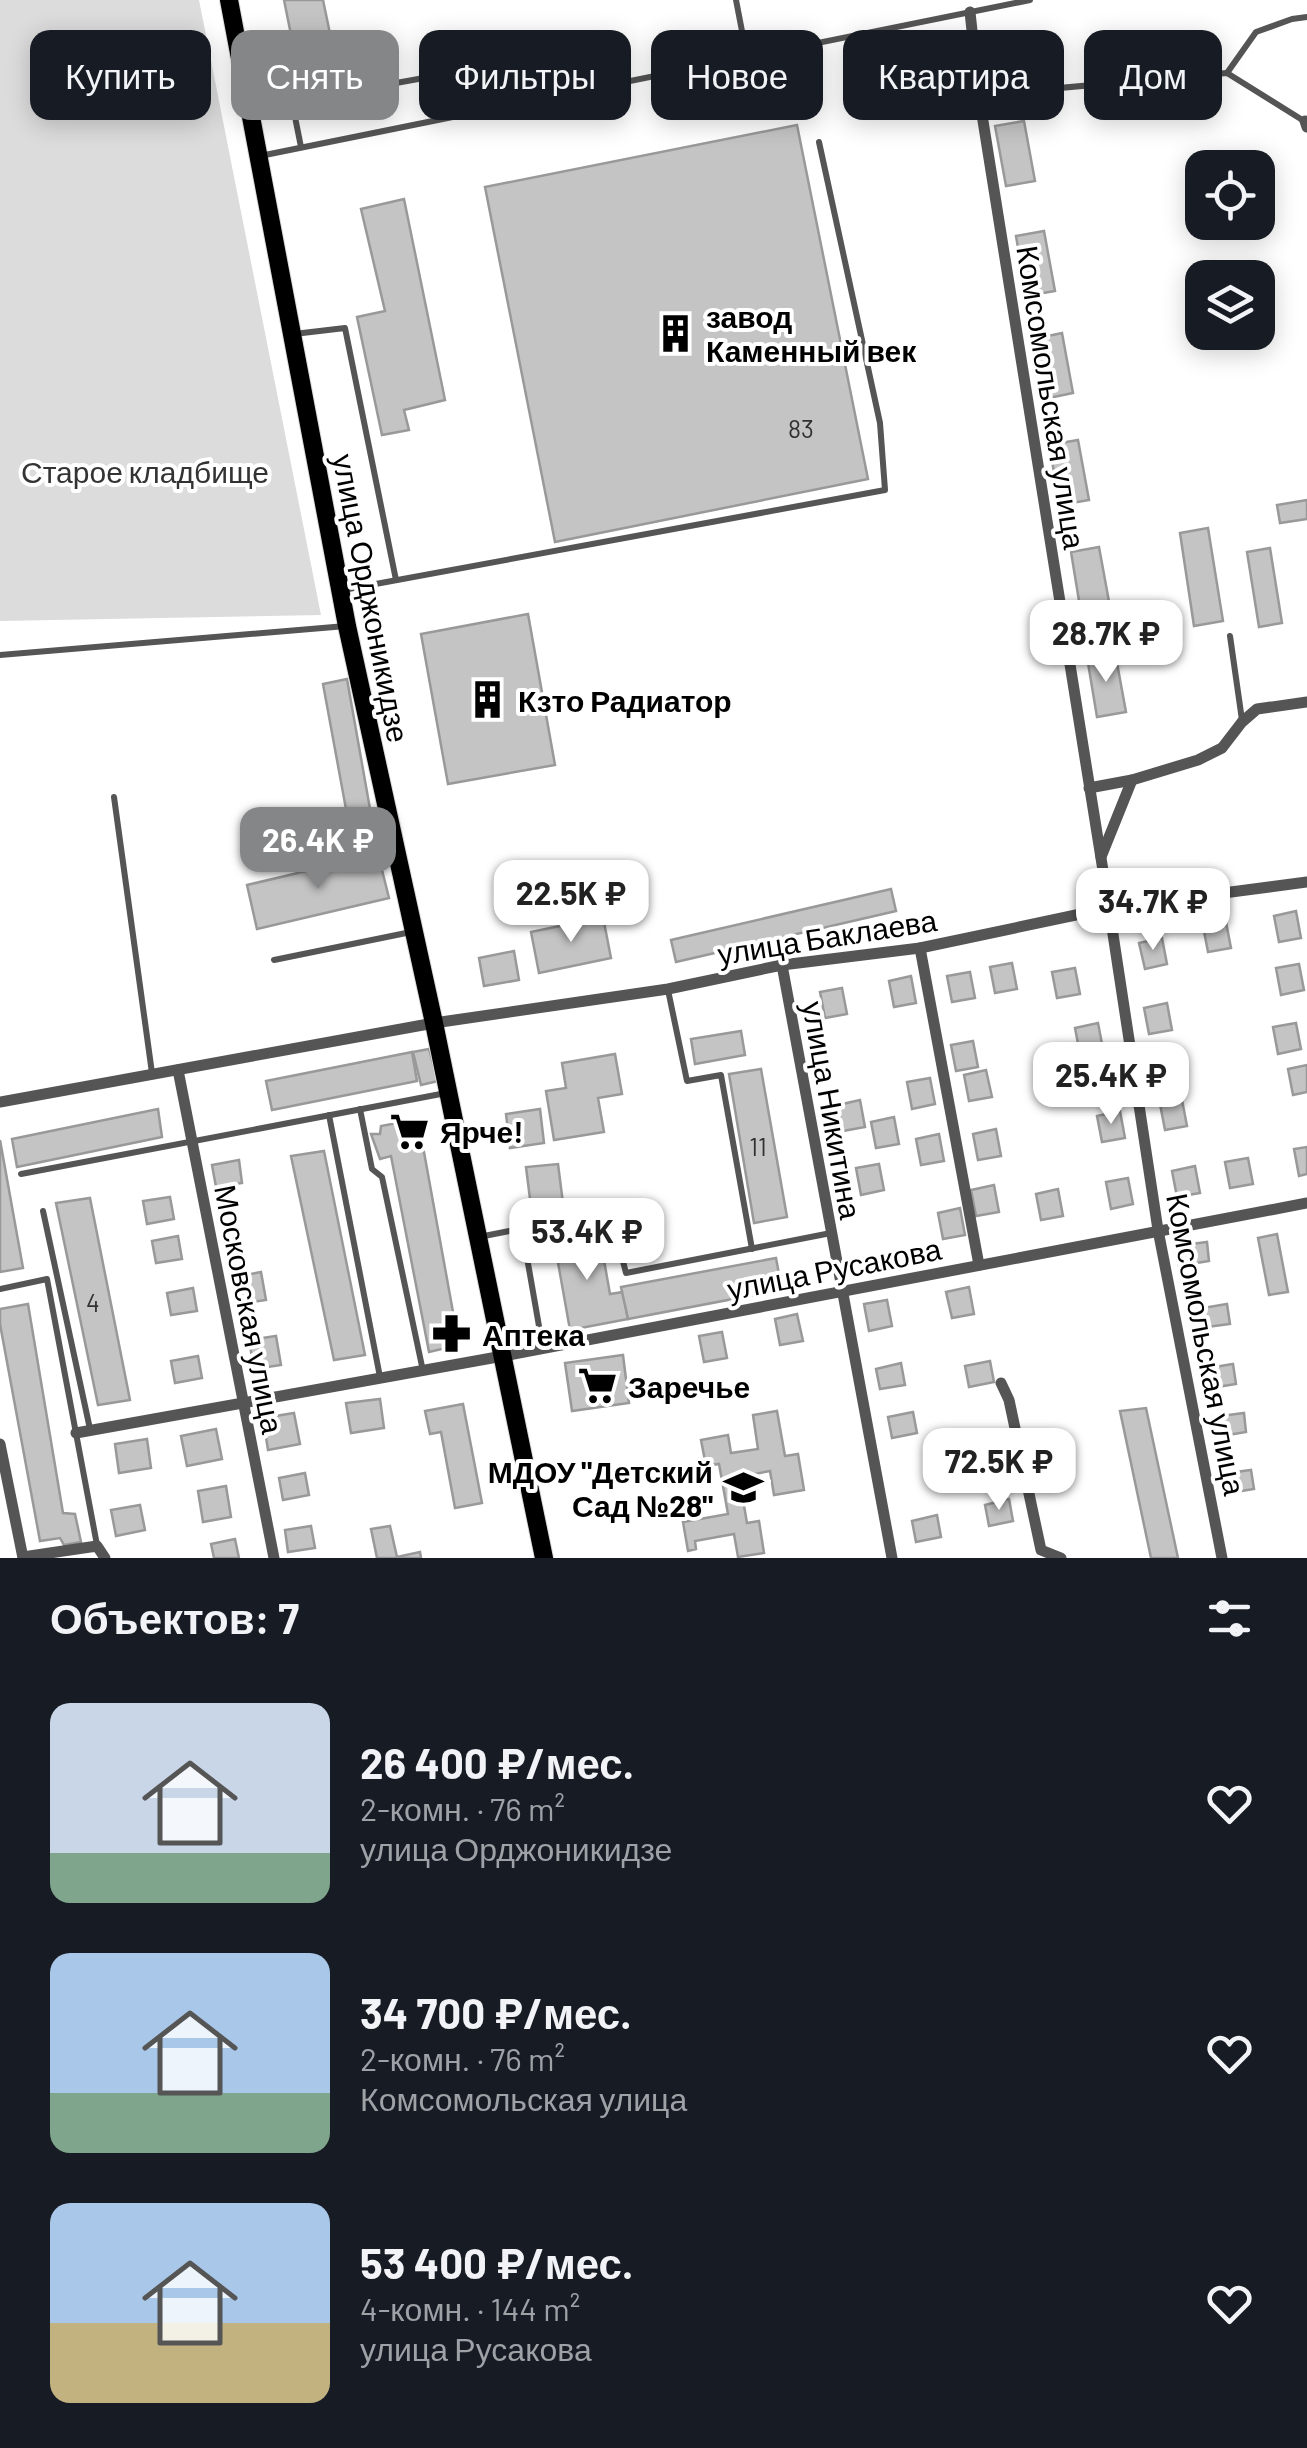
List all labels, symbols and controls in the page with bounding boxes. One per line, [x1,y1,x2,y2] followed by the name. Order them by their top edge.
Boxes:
[30,30,211,120] chip: Купить
[231,30,399,120] chip: Снять
[419,30,631,120] chip: Фильтры
[651,30,823,120] chip: Новое
[843,30,1064,120] chip: Квартира
[1084,30,1222,120] chip: Дом
[1185,150,1275,350] map controls
[1185,150,1275,240] button: locate
[1010,243,1094,552] street label: Комсомольская улица
[1185,260,1275,350] button: layers
[706,298,917,368] place label: завод Каменный век
[655,312,697,354] building icon: завод Каменный век
[788,413,814,443] house number: 83
[326,451,418,745] street label: улица Орджоникидзе
[21,453,269,489] park label: Старое кладбище
[1014,600,1198,685] pin: 28.7K ₽
[1052,613,1160,651] text: 28.7K ₽
[467,679,509,721] building icon: Кзто Радиатор
[518,682,732,718] place label: Кзто Радиатор
[226,807,410,892] pin: 26.4K ₽
[262,820,374,858] text: 26.4K ₽
[479,860,663,945] pin: 22.5K ₽
[1061,868,1245,953] pin: 34.7K ₽
[516,873,626,911] text: 22.5K ₽
[1098,881,1208,919] text: 34.7K ₽
[715,901,939,971] street label: улица Баклаева
[796,998,870,1222] street label: улица Никитина
[1019,1042,1203,1127] pin: 25.4K ₽
[1055,1055,1167,1093] text: 25.4K ₽
[389,1110,431,1152] supermarket icon: Ярче!
[440,1113,524,1149] place label: Ярче!
[749,1131,767,1161] house number: 11
[208,1181,292,1437] street label: Московская улица
[1160,1190,1254,1498] street label: Комсомольская улица
[495,1198,679,1283] pin: 53.4K ₽
[531,1211,643,1249] text: 53.4K ₽
[724,1230,944,1306] street label: улица Русакова
[86,1287,100,1317] house number: 4
[431,1313,473,1355] pharmacy icon: Аптека
[482,1316,585,1352] place label: Аптека
[577,1365,619,1407] supermarket icon: Заречье
[628,1368,750,1404] place label: Заречье
[907,1428,1091,1513] pin: 72.5K ₽
[945,1441,1053,1479] text: 72.5K ₽
[488,1453,713,1523] place label: МДОУ "Детский Сад №28"
[722,1467,764,1509] school or university icon: МДОУ "Детский Сад №28"
[1202,1591,1257,1646] icon: filters
[50,1592,299,1642] text: Объектов: 7
[360,1737,634,1787] text: 26 400 ₽/мес.
[130,1743,250,1863] icon: home
[1202,1776,1257,1831] icon: heart
[360,1789,565,1827] text: 2-комн. · 76 m²
[360,1829,672,1867] text: улица Орджоникидзе
[360,1987,631,2037] text: 34 700 ₽/мес.
[130,1993,250,2113] icon: home
[1202,2026,1257,2081] icon: heart
[360,2039,565,2077] text: 2-комн. · 76 m²
[360,2079,687,2117] text: Комсомольская улица
[360,2237,633,2287] text: 53 400 ₽/мес.
[130,2243,250,2363] icon: home
[1202,2276,1257,2331] icon: heart
[360,2289,580,2327] text: 4-комн. · 144 m²
[360,2329,592,2367] text: улица Русакова

